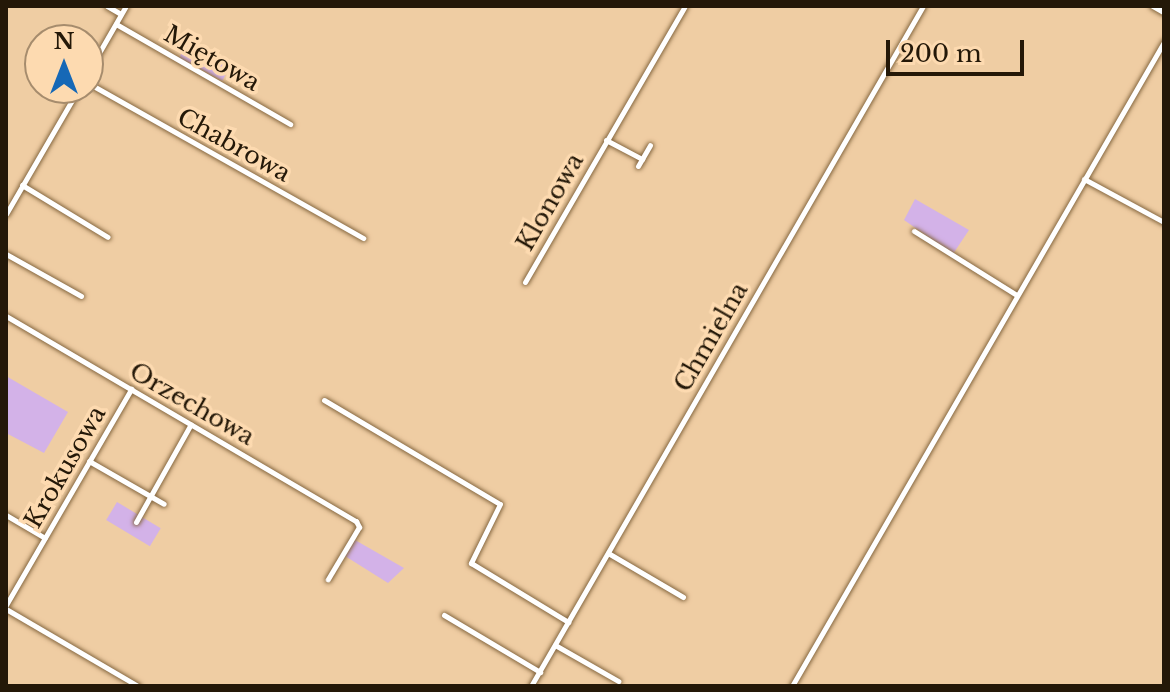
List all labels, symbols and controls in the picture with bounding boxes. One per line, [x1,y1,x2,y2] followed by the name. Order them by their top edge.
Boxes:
[159,19,265,97] street label: Miętowa
[24,24,104,104] north arrow
[890,24,1028,74] scale bar
[54,28,74,55] text: N
[900,39,982,68] text: 200 m
[173,102,295,188] street label: Chabrowa
[511,148,589,256] street label: Klonowa
[668,277,754,397] street label: Chmielna
[124,357,260,451] street label: Orzechowa
[19,401,111,533] street label: Krokusowa

